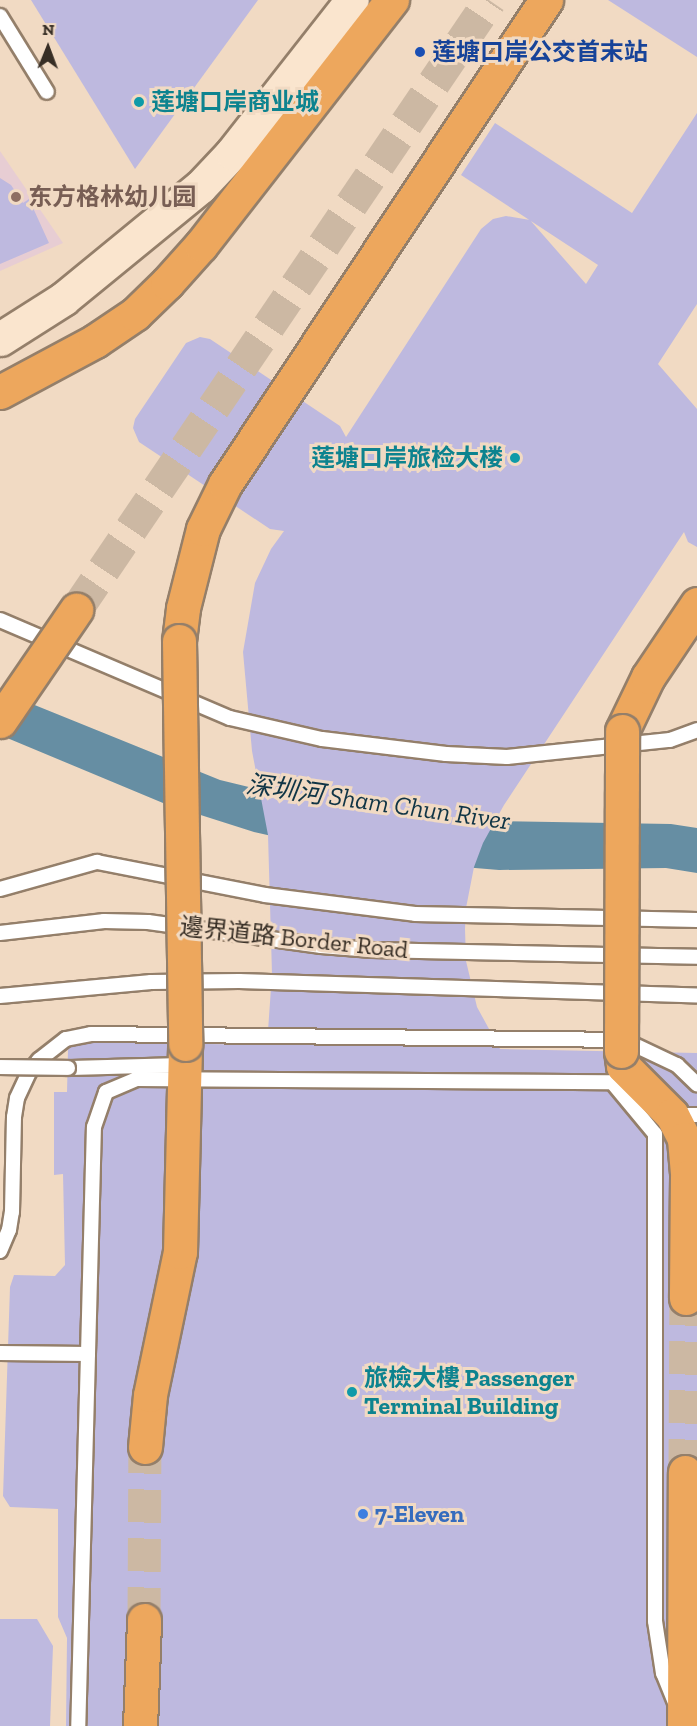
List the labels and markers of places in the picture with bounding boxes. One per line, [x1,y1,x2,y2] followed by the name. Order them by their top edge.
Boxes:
[432,38,648,66] place label: 莲塘口岸公交首末站
[413,45,427,59] marker: 莲塘口岸公交首末站
[151,88,319,116] place label: 莲塘口岸商业城
[132,95,146,109] marker: 莲塘口岸商业城
[28,183,196,211] place label: 东方格林幼儿园
[9,190,23,204] marker: 东方格林幼儿园
[311,444,503,472] place label: 莲塘口岸旅检大楼
[508,451,522,465] marker: 莲塘口岸旅检大楼
[364,1364,575,1420] place label: 旅檢大樓 Passenger Terminal Building
[345,1385,359,1399] marker: 旅檢大樓 Passenger Terminal Building
[375,1500,464,1528] place label: 7-Eleven
[356,1507,370,1521] marker: 7-Eleven

